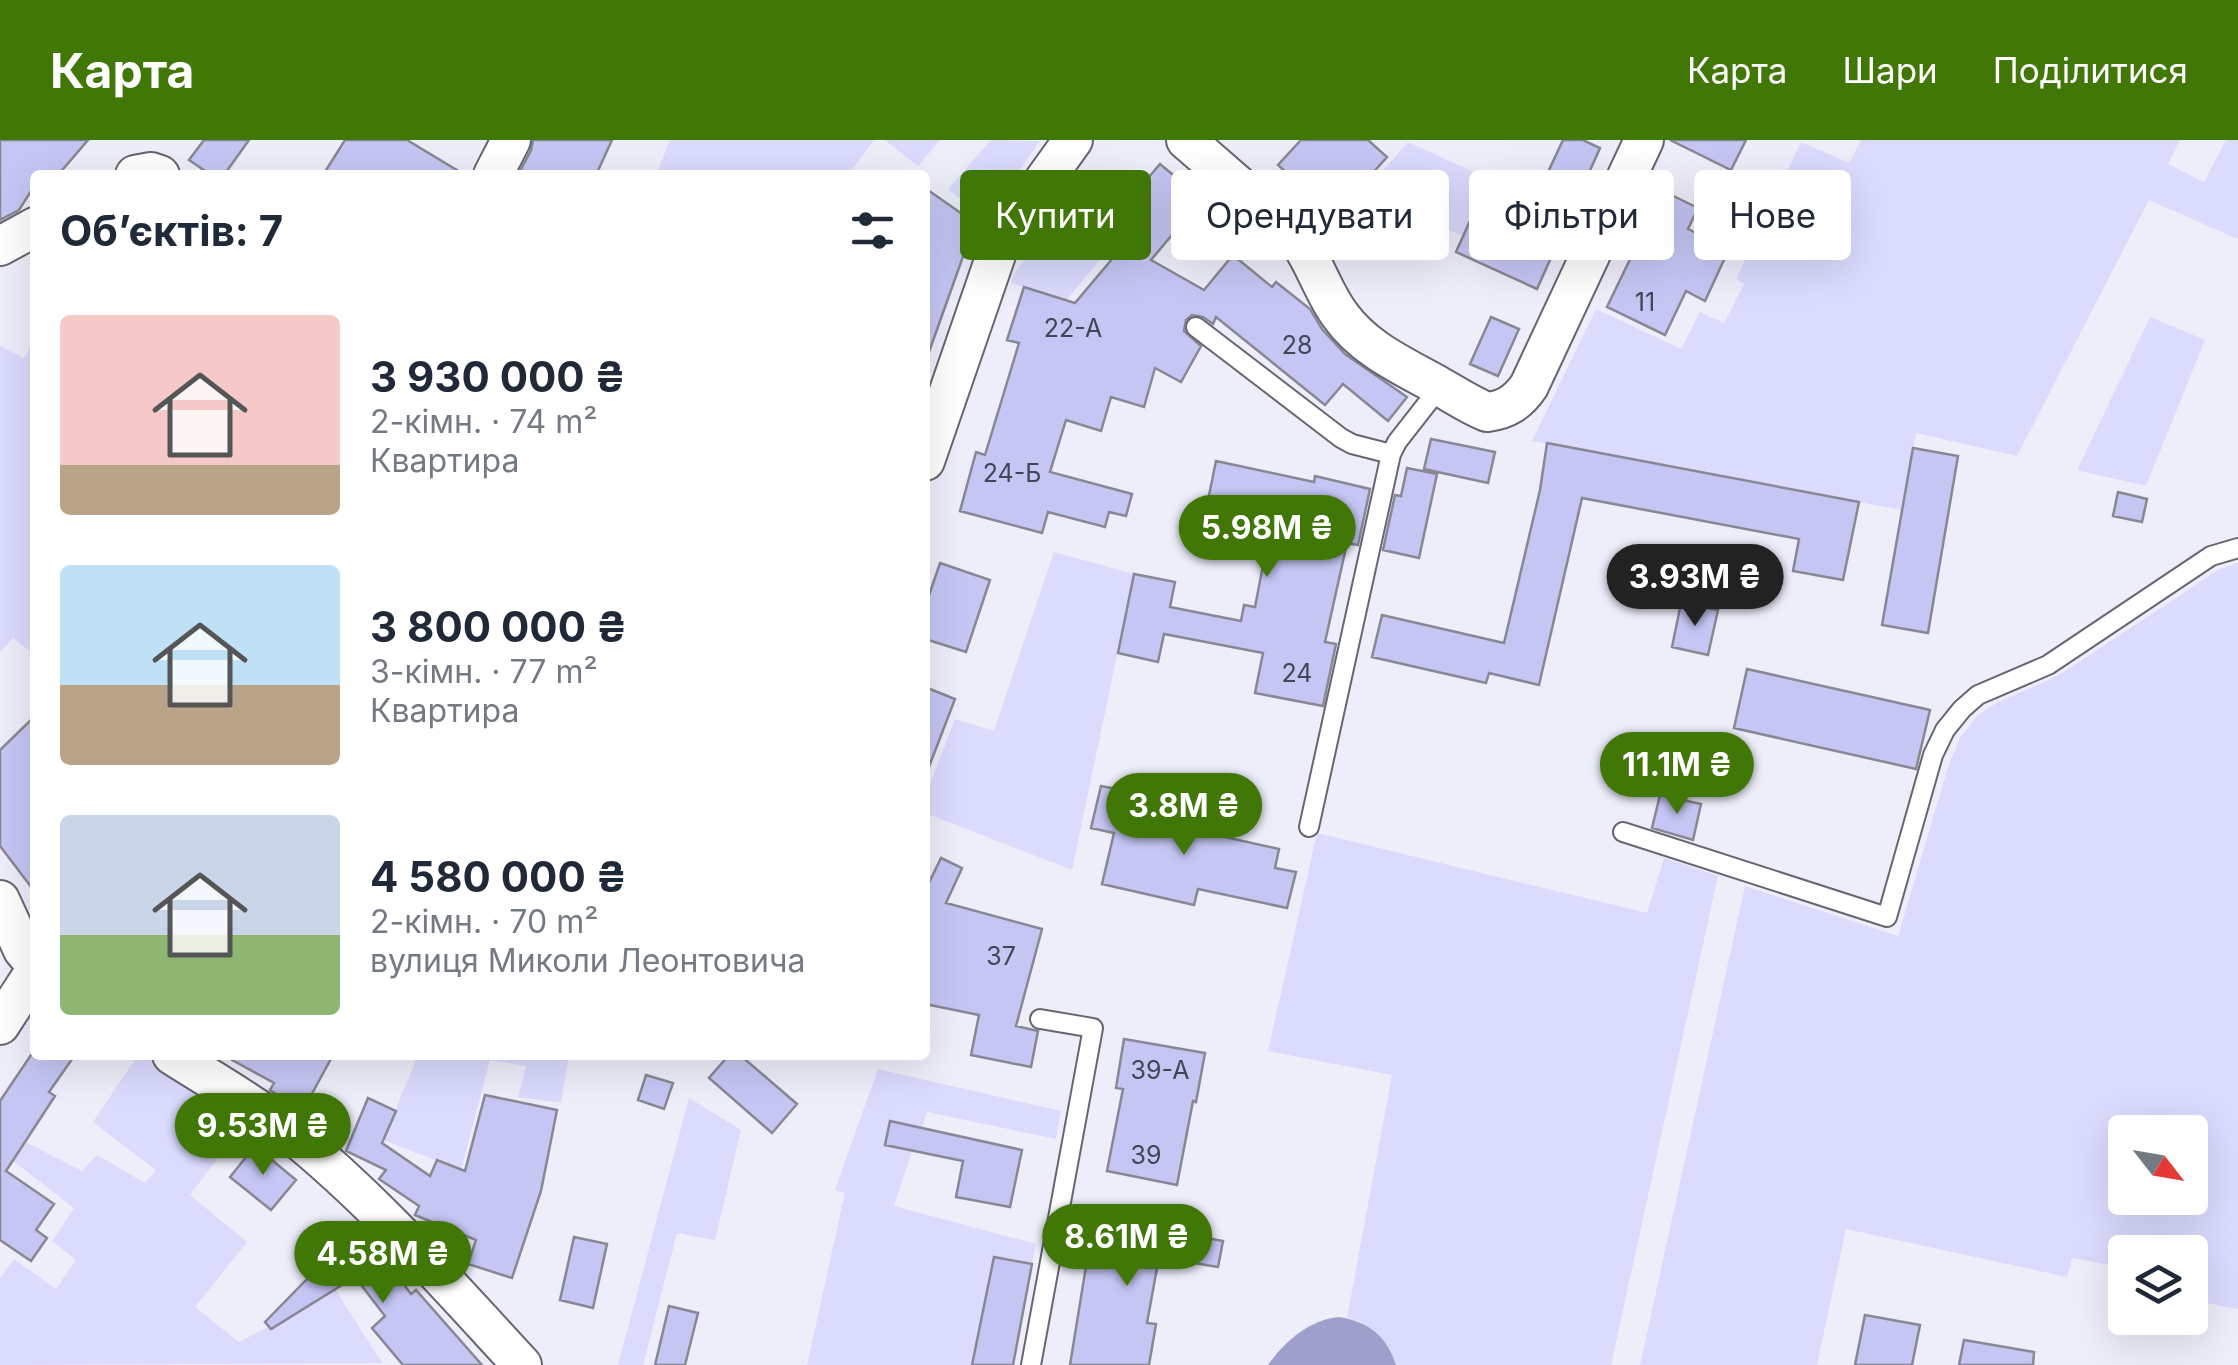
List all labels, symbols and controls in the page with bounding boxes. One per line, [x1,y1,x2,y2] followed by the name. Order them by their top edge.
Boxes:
[50,41,194,100] text: Карта
[1687,49,1787,91] text: Карта
[1842,49,1938,91] text: Шари
[1993,49,2188,91] text: Поділитися
[960,170,1151,260] chip: Купити
[1171,170,1449,260] chip: Орендувати
[1469,170,1674,260] chip: Фільтри
[1694,170,1851,260] chip: Нове
[845,203,900,258] icon: filters
[60,205,283,256] text: Об’єктів: 7
[1635,287,1655,317] house number: 11
[1044,313,1102,343] house number: 22-А
[1282,330,1312,360] house number: 28
[370,351,626,402] text: 3 930 000 ₴
[140,355,260,475] icon: home
[370,402,597,441] text: 2-кімн. · 74 m²
[370,441,519,480] text: Квартира
[983,458,1041,488] house number: 24-Б
[1175,495,1359,580] pin: 5.98M ₴
[1201,508,1333,547] text: 5.98M ₴
[1603,544,1787,629] pin: 3.93M ₴
[1629,557,1761,596] text: 3.93M ₴
[370,601,627,652] text: 3 800 000 ₴
[140,605,260,725] icon: home
[370,652,598,691] text: 3-кімн. · 77 m²
[1281,658,1313,688] house number: 24
[370,691,519,730] text: Квартира
[1585,732,1769,817] pin: 11.1M ₴
[1622,745,1732,784] text: 11.1M ₴
[1103,773,1265,858] pin: 3.8M ₴
[1128,786,1240,825] text: 3.8M ₴
[370,851,627,902] text: 4 580 000 ₴
[140,855,260,975] icon: home
[370,902,598,941] text: 2-кімн. · 70 m²
[370,941,805,980] text: вулиця Миколи Леонтовича
[986,941,1016,971] house number: 37
[1131,1055,1189,1085] house number: 39-А
[171,1093,355,1178] pin: 9.53M ₴
[197,1106,329,1145] text: 9.53M ₴
[2108,1115,2208,1215] north arrow
[2108,1115,2208,1335] map controls
[1131,1140,1161,1170] house number: 39
[1035,1204,1219,1289] pin: 8.61M ₴
[1064,1217,1190,1256] text: 8.61M ₴
[291,1221,475,1306] pin: 4.58M ₴
[316,1234,450,1273] text: 4.58M ₴
[2108,1235,2208,1335] button: layers

